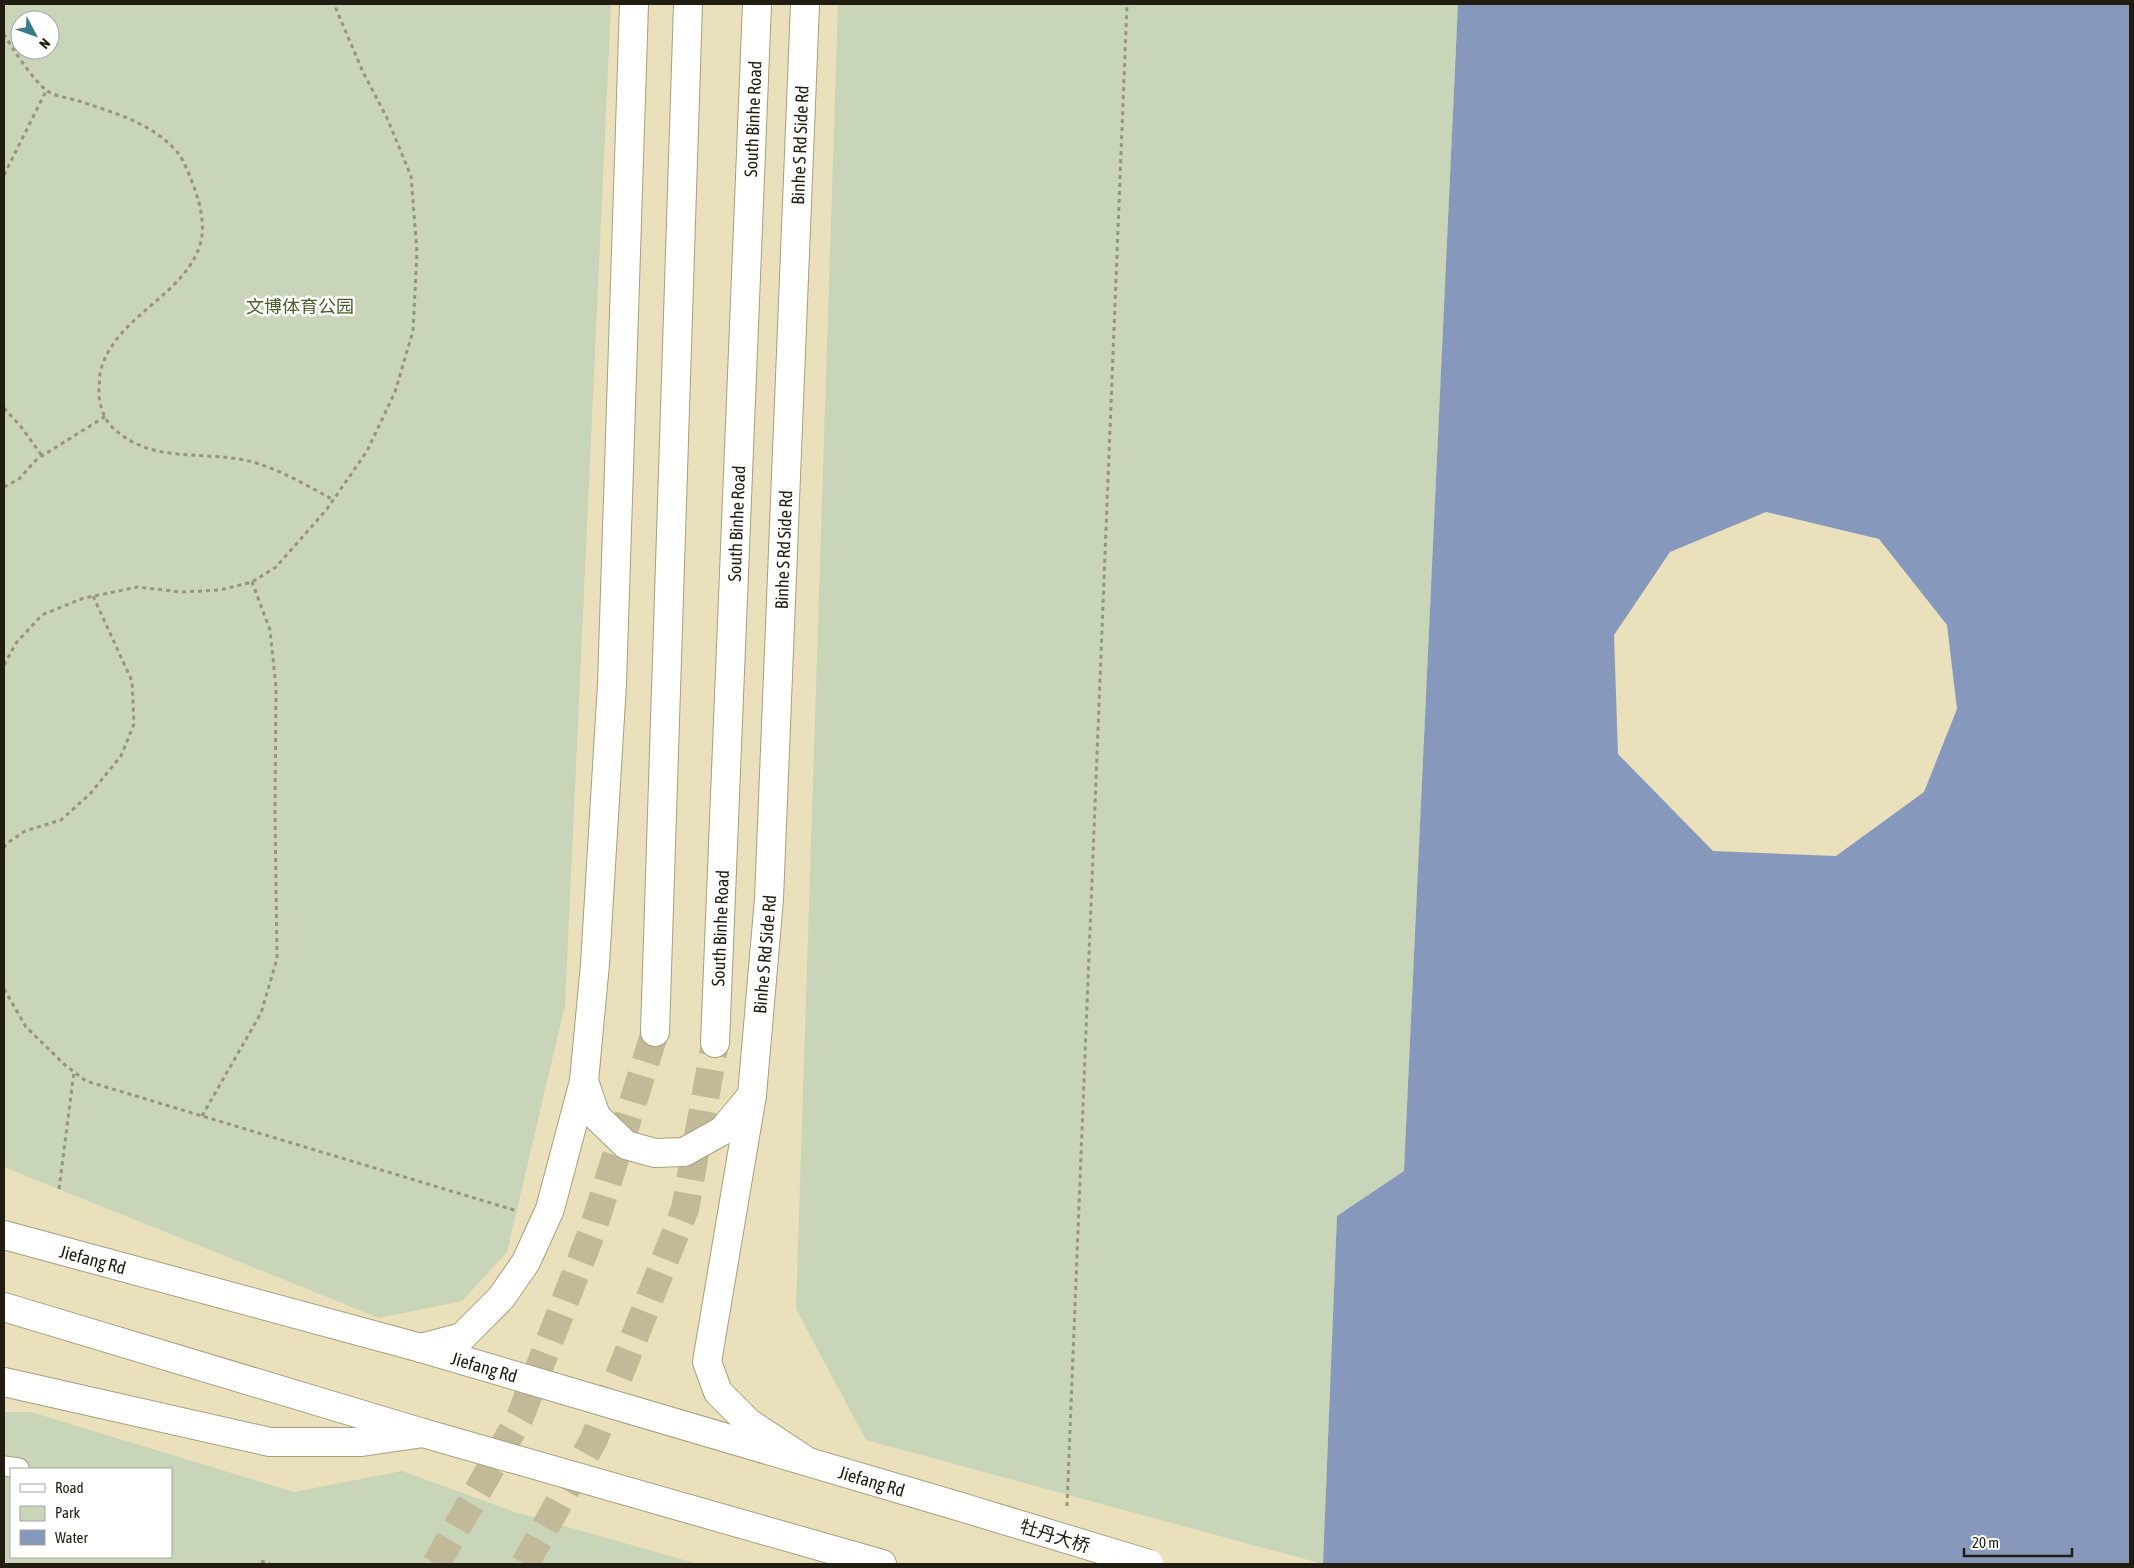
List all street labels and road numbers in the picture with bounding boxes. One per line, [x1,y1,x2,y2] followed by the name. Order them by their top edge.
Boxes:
[740,60,765,177] street label: South Binhe Road
[786,85,812,205] street label: Binhe S Rd Side Rd
[723,465,749,582] street label: South Binhe Road
[770,490,796,610] street label: Binhe S Rd Side Rd
[707,870,732,987] street label: South Binhe Road
[749,894,780,1015] street label: Binhe S Rd Side Rd
[57,1240,128,1278] street label: Jiefang Rd
[449,1347,520,1386] street label: Jiefang Rd
[836,1461,907,1500] street label: Jiefang Rd
[1018,1515,1092,1557] street label: 牡丹大桥

